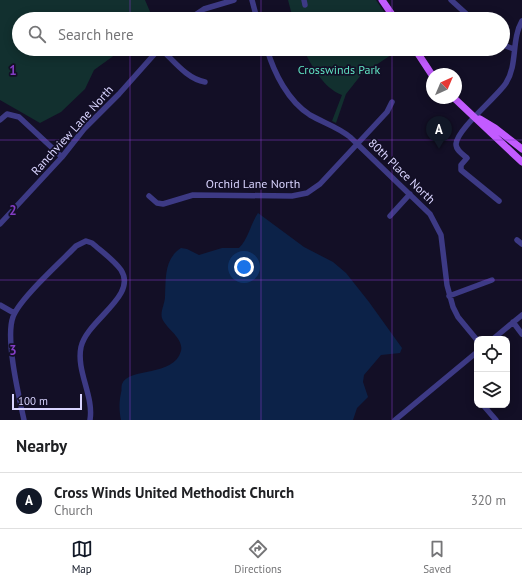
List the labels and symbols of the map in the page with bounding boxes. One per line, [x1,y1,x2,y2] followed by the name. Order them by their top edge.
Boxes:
[9,62,17,79] text: 1
[298,62,381,77] park label: Crosswinds Park
[426,68,462,104] north arrow
[28,82,116,178] street label: Ranchview Lane North
[426,116,452,149] pin: A
[365,135,439,207] street label: 80th Place North
[206,176,300,191] street label: Orchid Lane North
[9,202,17,219] text: 2
[234,257,254,277] your location
[9,342,17,359] text: 3
[12,392,82,411] scale bar

